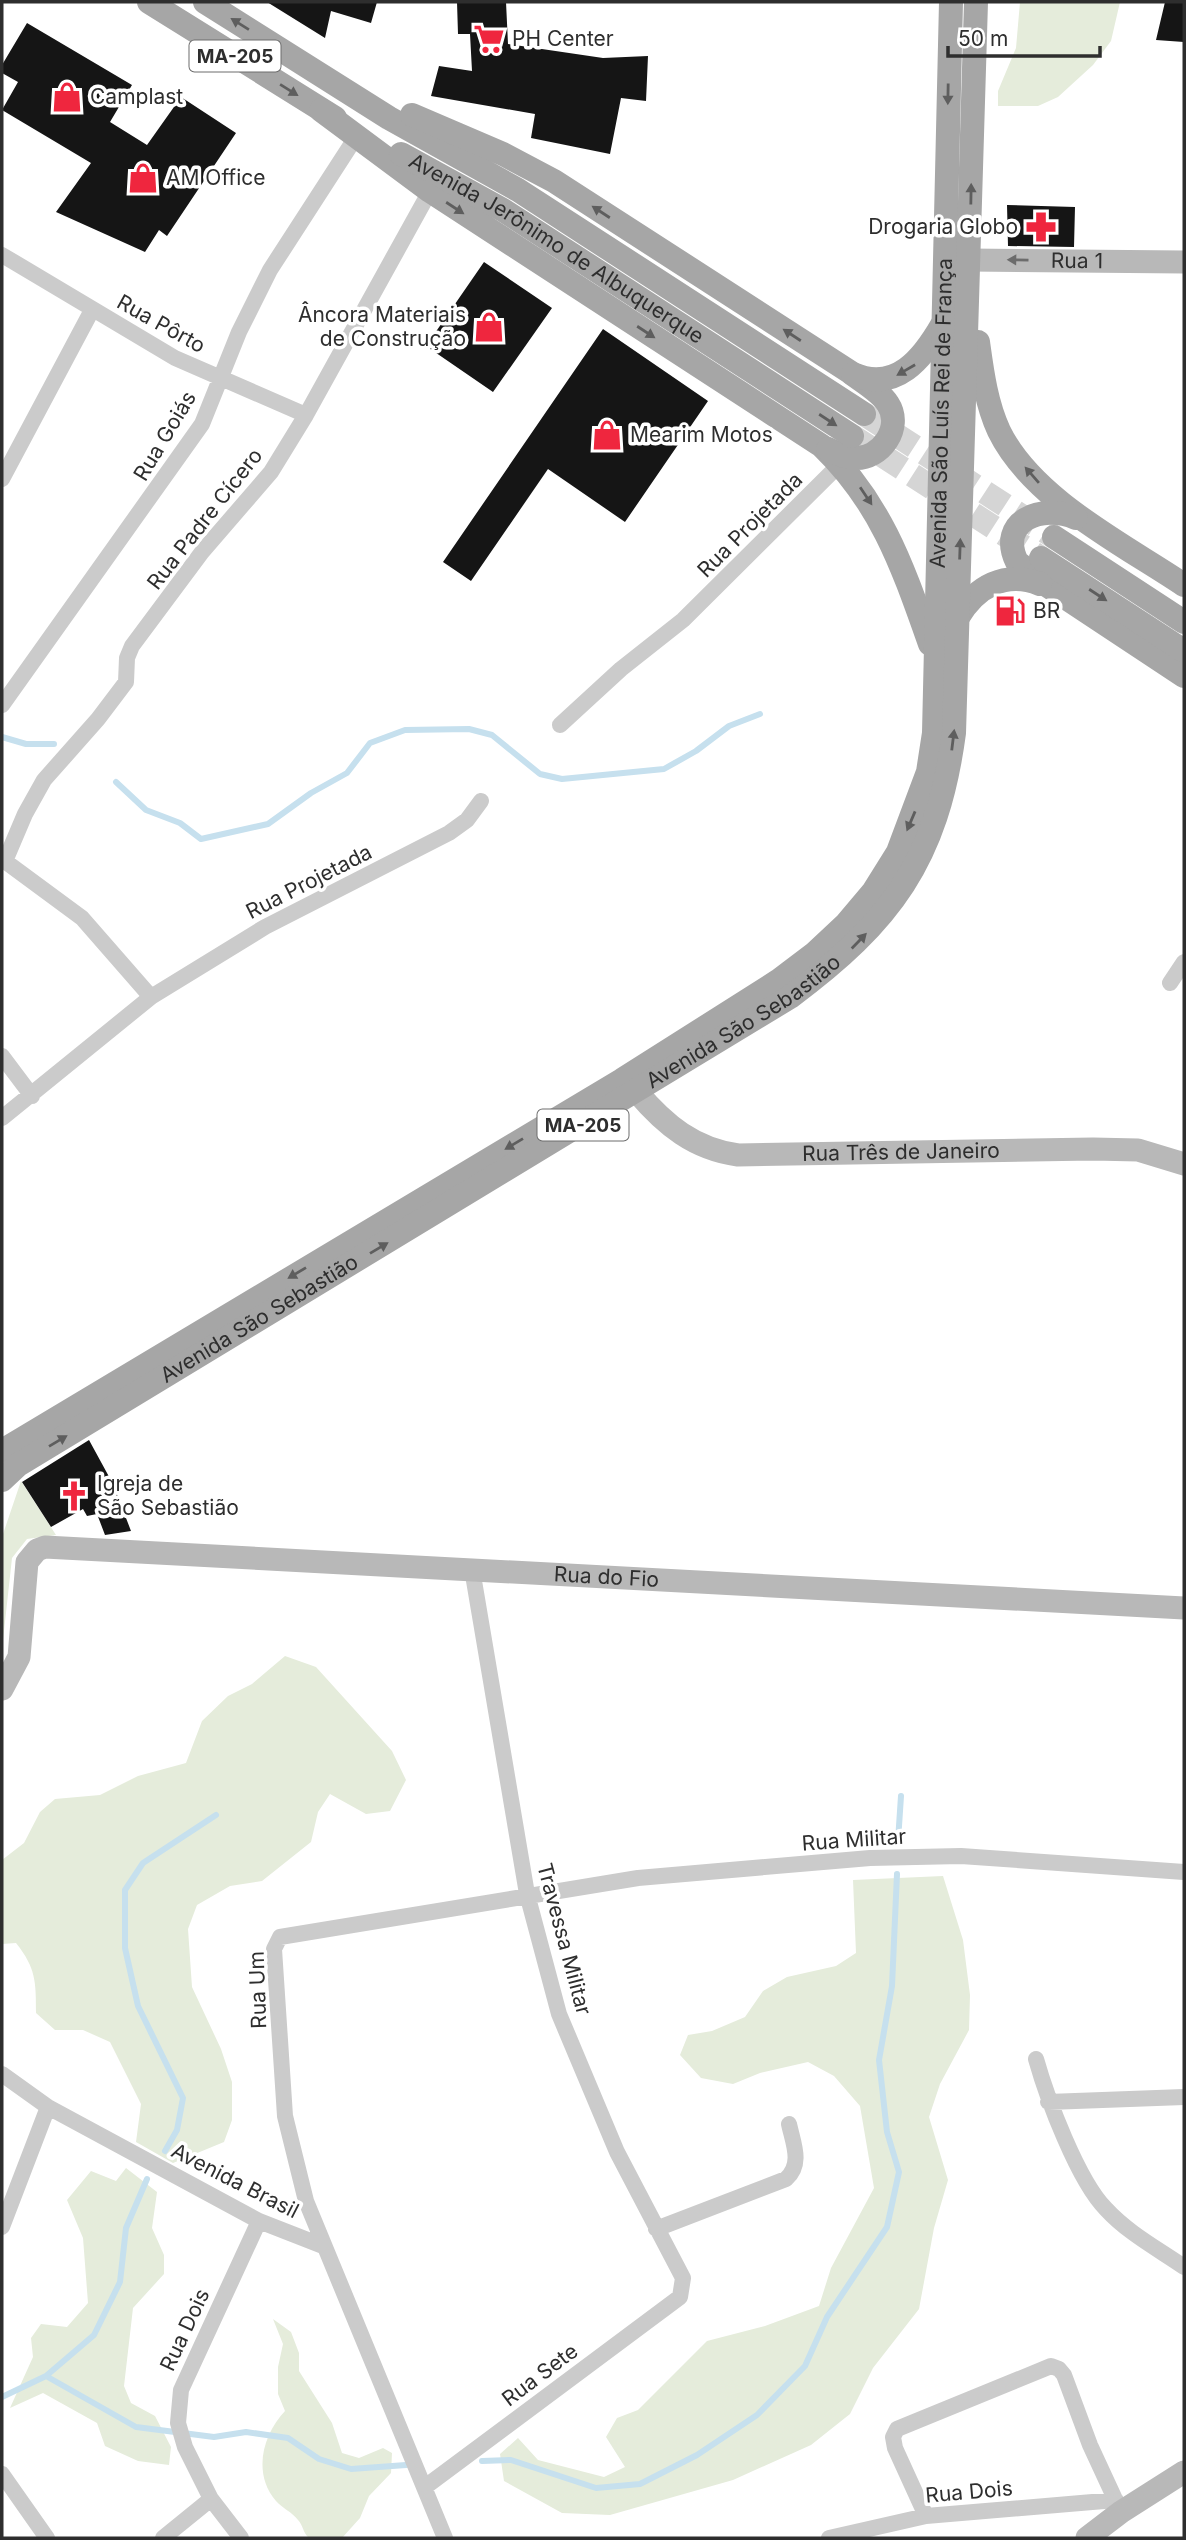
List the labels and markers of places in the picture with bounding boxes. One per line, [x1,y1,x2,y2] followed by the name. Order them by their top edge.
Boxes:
[472,22,506,56] supermarket icon: PH Center
[512,26,614,51] place label: PH Center
[50,80,84,114] shop icon: Camplast
[90,84,183,109] place label: Camplast
[126,161,160,195] shop icon: AM Office
[166,165,265,190] place label: AM Office
[1024,210,1058,244] pharmacy icon: Drogaria Globo
[868,214,1018,239] place label: Drogaria Globo
[298,301,466,351] place label: Âncora Materiais de Construção
[472,310,506,344] shop icon: Âncora Materiais de Construção
[590,418,624,452] shop icon: Mearim Motos
[630,422,773,447] place label: Mearim Motos
[993,594,1027,628] fuel station icon: BR
[1033,598,1060,623] place label: BR
[97,1471,239,1520] place label: Igreja de São Sebastião
[57,1479,91,1513] church icon: Igreja de São Sebastião

